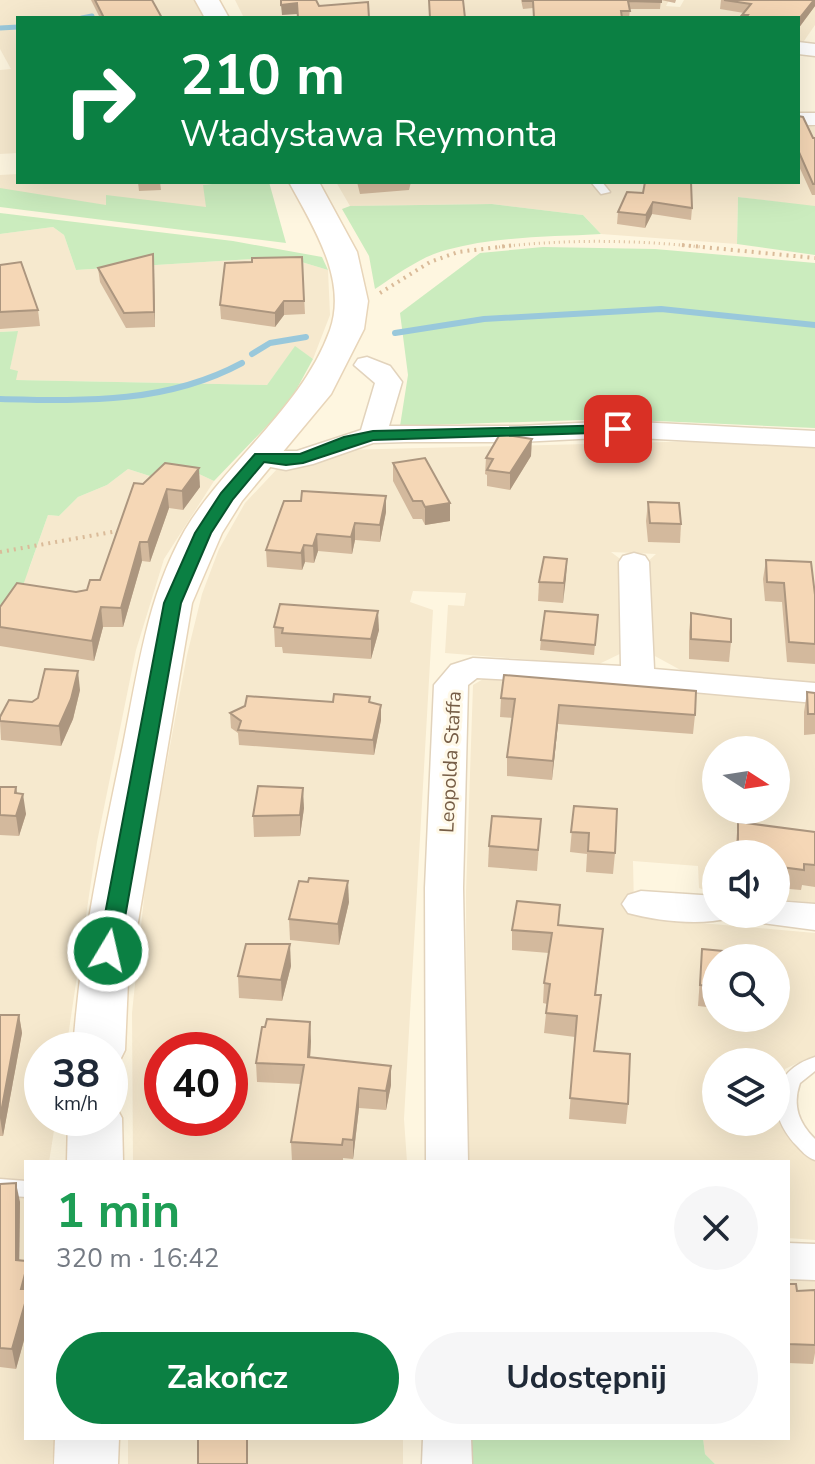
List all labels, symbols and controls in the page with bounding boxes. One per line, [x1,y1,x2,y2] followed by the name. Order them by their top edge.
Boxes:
[180,37,345,114] text: 210 m
[48,48,152,152] icon: right
[180,110,558,159] text: Władysława Reymonta
[584,395,652,463] pin
[596,407,640,451] icon: arrive
[433,690,468,834] street label: Leopolda Staffa
[702,736,790,824] north arrow
[702,736,790,1136] map controls
[702,840,790,928] button: sound
[66,909,150,993] position arrow
[702,944,790,1032] button: search
[144,1032,248,1136] speed limit sign: 40
[52,1047,100,1101] text: 38
[702,1048,790,1136] button: layers
[54,1090,98,1117] text: km/h
[56,1178,180,1244] text: 1 min
[674,1186,758,1270] button: close
[56,1241,219,1276] text: 320 m · 16:42
[56,1332,399,1424] button: Zakończ
[415,1332,758,1424] button: Udostępnij

